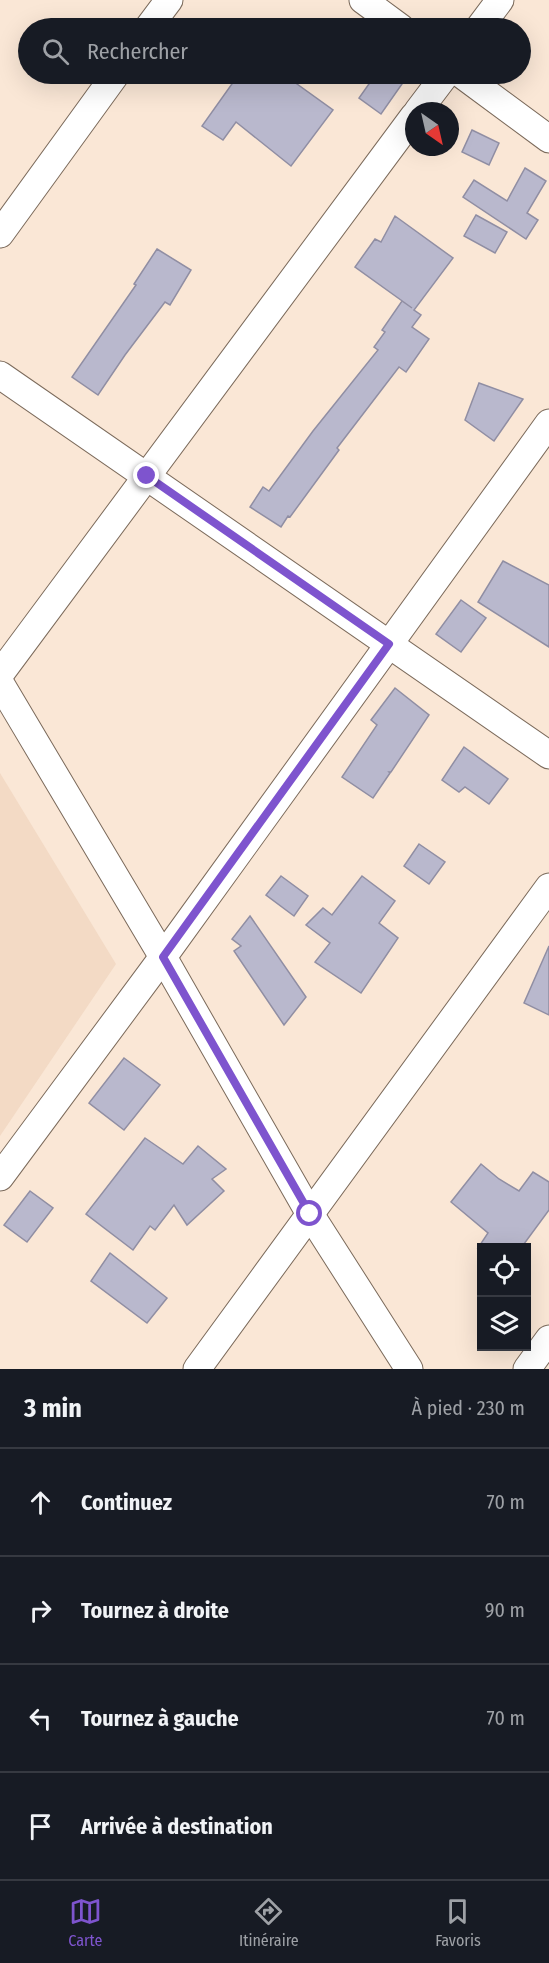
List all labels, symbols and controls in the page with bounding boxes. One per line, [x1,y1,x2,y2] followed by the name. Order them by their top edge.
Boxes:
[18,18,531,84] search box
[39,35,72,68] icon: search
[87,38,188,65] text: Rechercher
[405,102,459,156] north arrow
[133,462,159,488] route end
[296,1200,322,1226] route start
[477,1243,531,1351] map controls
[477,1243,531,1297] button: locate
[477,1297,531,1351] button: layers
[24,1393,82,1424] text: 3 min
[412,1396,525,1420] text: À pied · 230 m
[24,1486,57,1519] icon: ahead
[81,1489,172,1516] text: Continuez
[487,1490,525,1514] text: 70 m
[24,1594,57,1627] icon: right
[81,1597,229,1624] text: Tournez à droite
[485,1598,525,1622] text: 90 m
[24,1702,57,1735] icon: left
[81,1705,239,1732] text: Tournez à gauche
[487,1706,525,1730] text: 70 m
[24,1810,57,1843] icon: arrive
[81,1813,273,1840] text: Arrivée à destination
[68,1895,103,1950] tab: Carte
[239,1895,299,1950] tab: Itinéraire
[435,1895,481,1950] tab: Favoris

